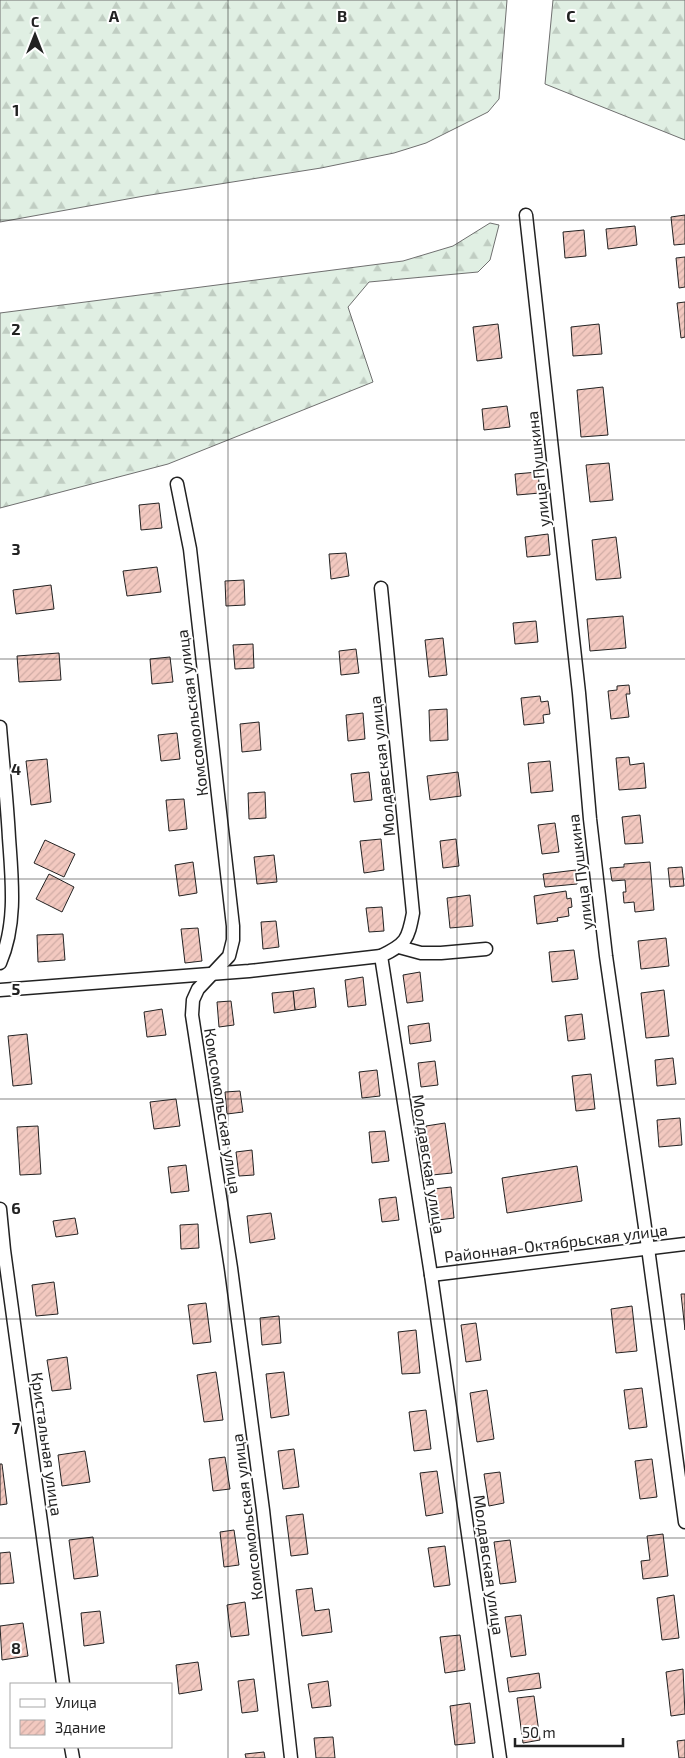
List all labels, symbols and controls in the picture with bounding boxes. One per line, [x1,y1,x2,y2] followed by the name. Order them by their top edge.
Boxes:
[109,6,120,25] text: A
[337,6,347,25] text: B
[566,6,576,25] text: C
[10,10,60,60] north arrow
[31,13,39,30] text: С
[13,100,19,119] text: 1
[11,319,21,338] text: 2
[522,410,554,528] street label: улица Пушкина
[11,539,21,558] text: 3
[172,628,212,798] street label: Комсомольская улица
[365,695,399,837] street label: Молдавская улица
[11,759,21,778] text: 4
[563,813,597,931] street label: улица Пушкина
[12,979,21,998] text: 5
[200,1027,246,1195] street label: Комсомольская улица
[408,1093,450,1235] street label: Молдавская улица
[11,1198,21,1217] text: 6
[443,1219,669,1267] street label: Районная-Октябрьская улица
[27,1371,67,1517] street label: Кристальная улица
[12,1418,21,1437] text: 7
[227,1432,267,1602] street label: Комсомольская улица
[469,1494,509,1636] street label: Молдавская улица
[11,1638,21,1657] text: 8
[10,1683,172,1748] legend
[55,1693,97,1711] text: Улица
[515,1716,622,1748] scale bar
[55,1718,106,1736] text: Здание
[522,1723,556,1741] text: 50 m

